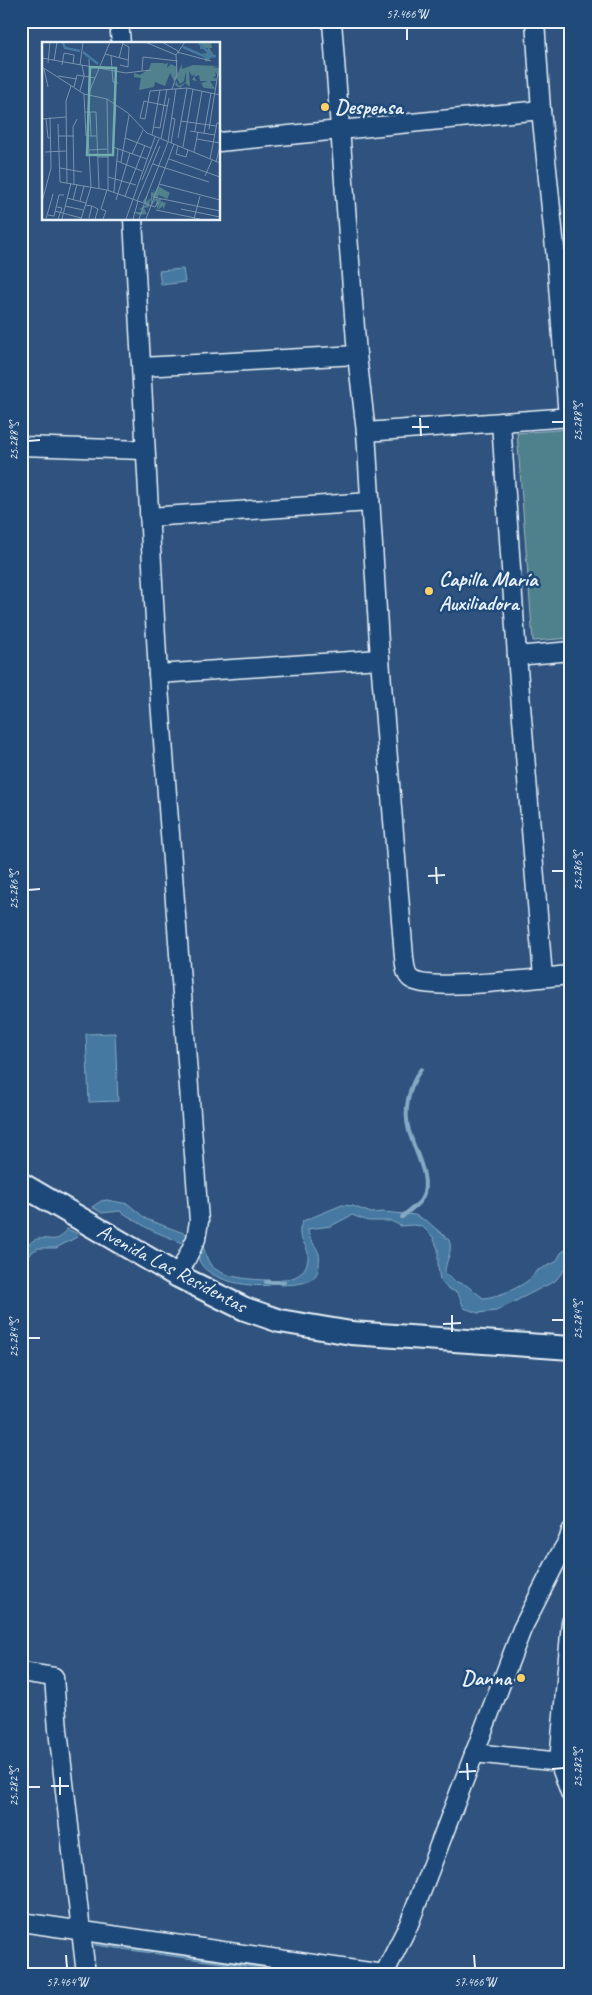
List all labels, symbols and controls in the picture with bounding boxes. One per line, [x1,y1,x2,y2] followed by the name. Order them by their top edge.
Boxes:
[386,6,430,22] text: 57.466°W
[42,42,220,220] inset map
[335,94,405,120] place label: Despensa
[319,101,331,113] marker: Despensa
[570,401,586,441] text: 25.288°S
[6,420,22,460] text: 25.288°S
[439,566,539,616] place label: Capilla María Auxiliadora
[423,585,435,597] marker: Capilla María Auxiliadora
[570,850,586,890] text: 25.286°S
[6,869,22,909] text: 25.286°S
[93,1218,253,1319] street label: Avenida Las Residentas
[570,1299,586,1339] text: 25.284°S
[6,1317,22,1357] text: 25.284°S
[461,1665,512,1691] place label: Danna
[515,1672,527,1684] marker: Danna
[570,1747,586,1787] text: 25.282°S
[6,1766,22,1806] text: 25.282°S
[46,1974,90,1990] text: 57.464°W
[454,1974,498,1990] text: 57.466°W

